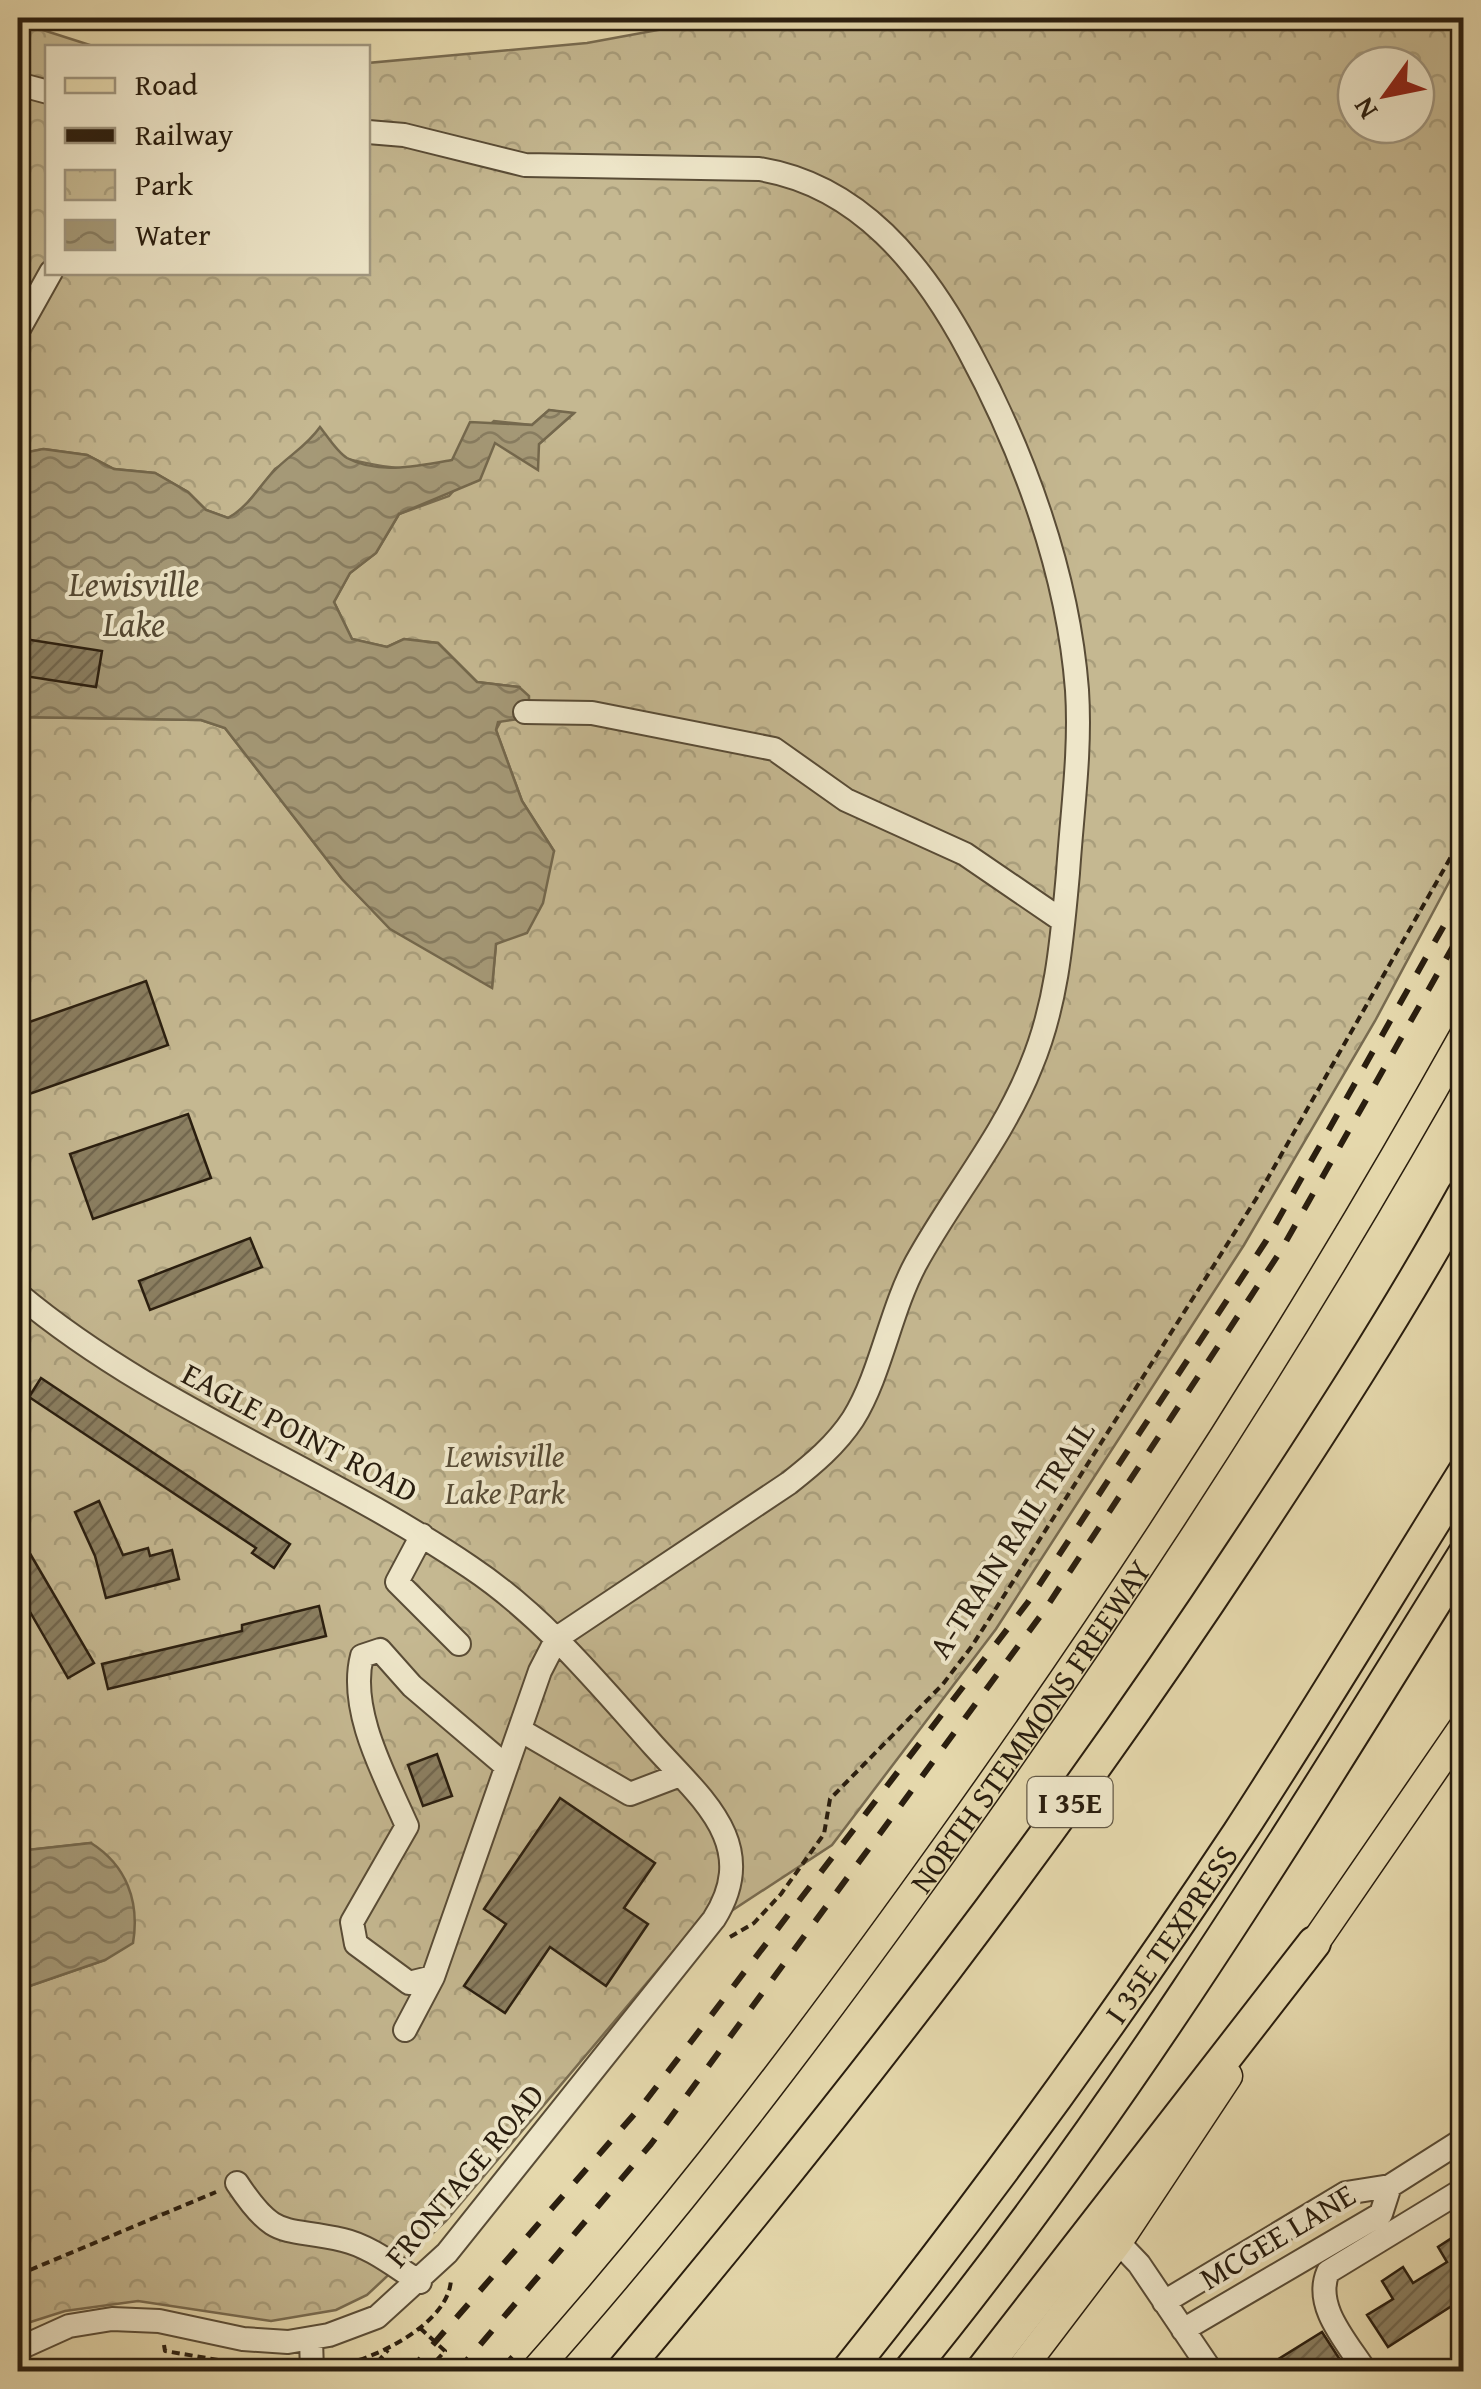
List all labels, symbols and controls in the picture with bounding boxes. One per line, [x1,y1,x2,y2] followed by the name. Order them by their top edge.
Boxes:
[45,45,370,275] legend
[1336,45,1436,145] north arrow
[135,62,198,106] text: Road
[1342,90,1387,128] text: N
[135,112,233,156] text: Railway
[135,162,194,206] text: Park
[135,212,211,256] text: Water
[68,558,199,649] water label: Lewisville Lake
[174,1350,426,1514] street label: EAGLE POINT ROAD
[916,1410,1106,1667] street label: A-TRAIN RAIL TRAIL
[444,1432,565,1516] park label: Lewisville Lake Park
[897,1550,1162,1902] street label: NORTH STEMMONS FREEWAY
[1028,1777,1112,1827] road number: I 35E
[1092,1835,1249,2033] street label: I 35E TEXPRESS
[373,2073,555,2277] street label: FRONTAGE ROAD
[1190,2171,1364,2301] street label: MCGEE LANE

